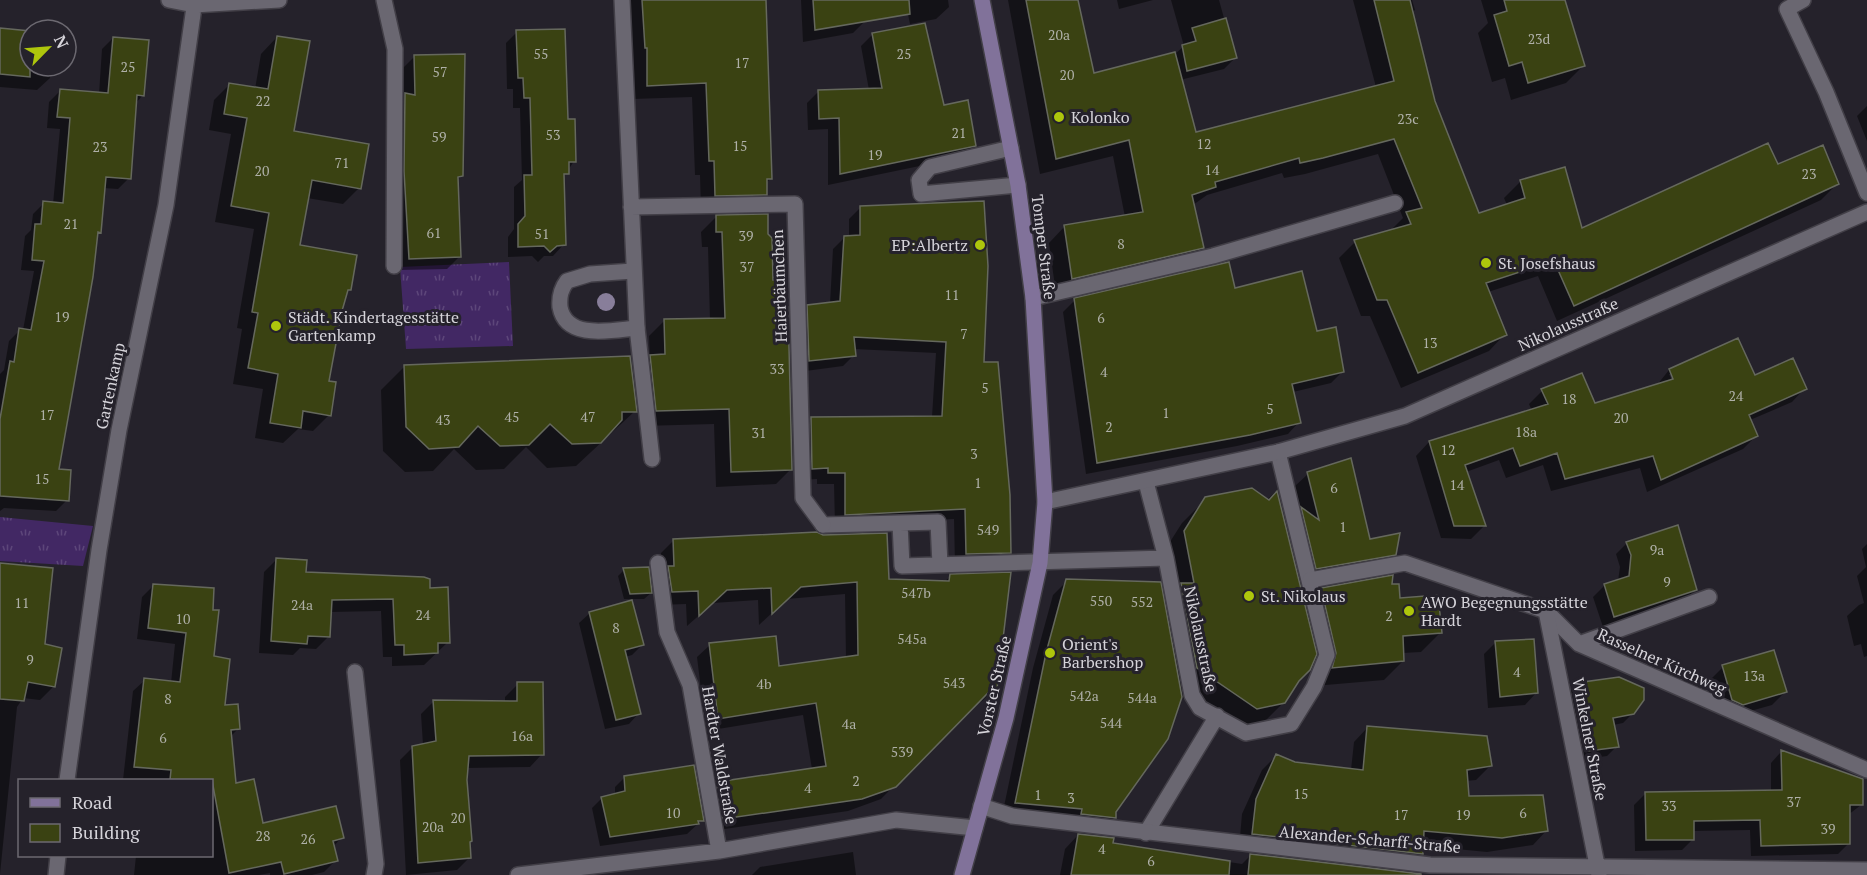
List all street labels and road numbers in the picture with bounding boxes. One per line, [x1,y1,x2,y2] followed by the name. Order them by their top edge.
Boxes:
[1027,193,1061,301] street label: Tomper Straße
[766,229,792,343] street label: Haierbäumchen
[1514,292,1622,356] street label: Nikolausstraße
[90,341,130,431] street label: Gartenkamp
[1179,584,1223,694] street label: Nikolausstraße
[1594,623,1730,699] street label: Rasselner Kirchweg
[972,634,1016,738] street label: Vorster Straße
[1567,676,1613,802] street label: Winkelner Straße
[697,684,743,826] street label: Hardter Waldstraße
[1278,820,1462,858] street label: Alexander-Scharff-Straße

